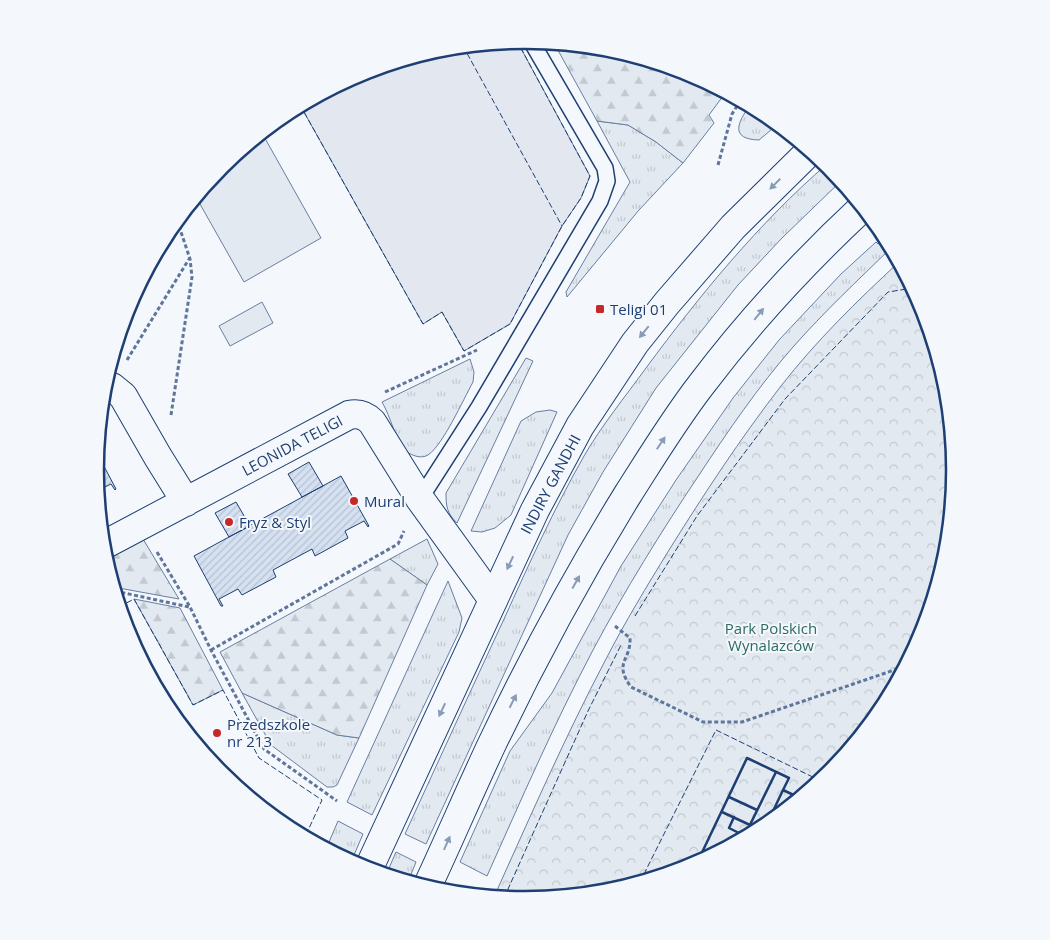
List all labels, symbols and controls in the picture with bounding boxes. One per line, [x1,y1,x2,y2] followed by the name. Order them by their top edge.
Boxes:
[769,178,781,190] one-way arrow
[610,299,667,319] place label: Teligi 01
[594,303,606,315] marker: Teligi 01
[753,308,764,321] one-way arrow
[638,325,649,338] one-way arrow
[238,410,346,480] street label: LEONIDA TELIGI
[515,431,585,537] street label: INDIRY GANDHI
[656,437,666,450] one-way arrow
[364,491,405,511] place label: Mural
[348,495,360,507] marker: Mural
[239,512,311,532] place label: Fryz & Styl
[223,516,235,528] marker: Fryz & Styl
[506,555,514,570] one-way arrow
[572,576,581,589] one-way arrow
[725,618,817,655] park label: Park Polskich Wynalazców
[509,694,517,709] one-way arrow
[437,703,445,717] one-way arrow
[227,714,310,751] place label: Przedszkole nr 213
[211,727,223,739] marker: Przedszkole nr 213
[444,836,452,850] one-way arrow

